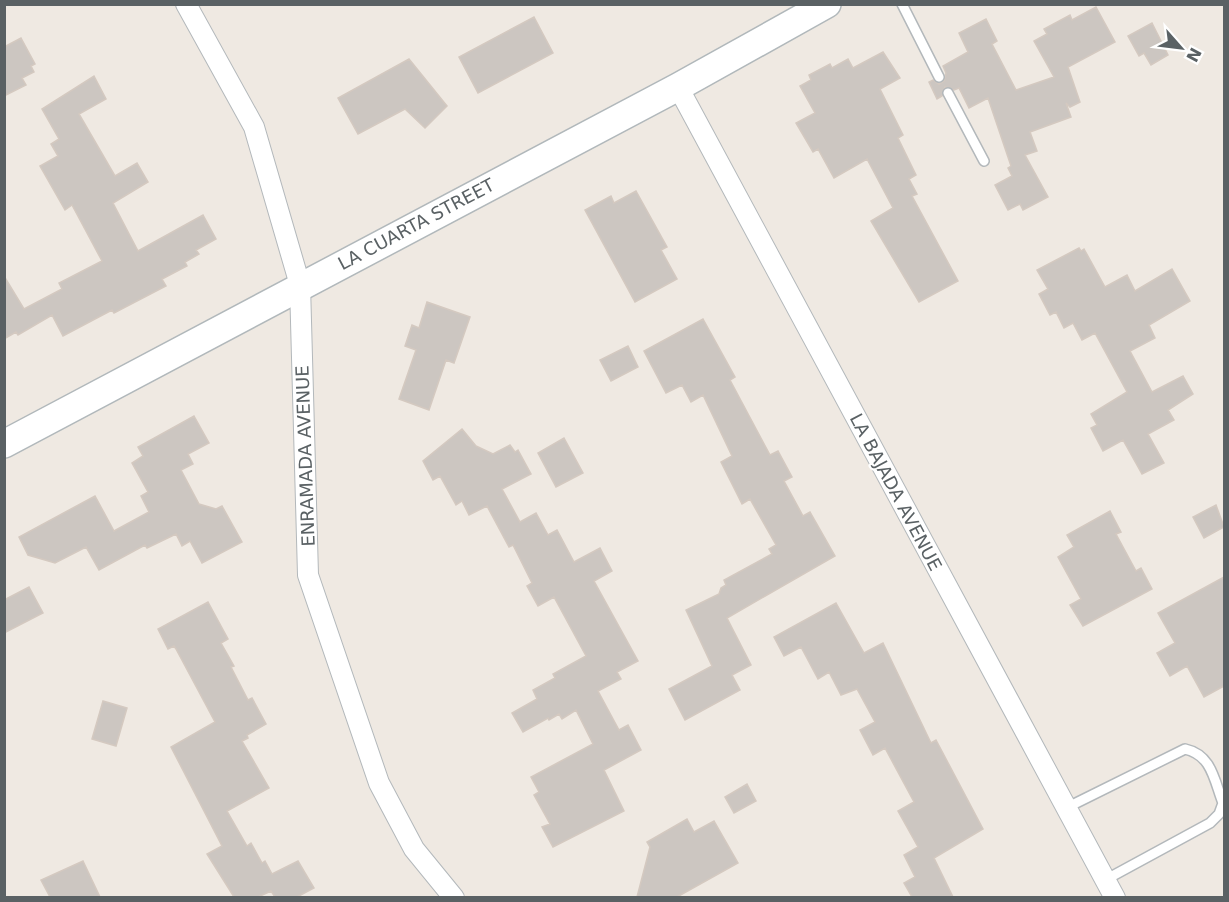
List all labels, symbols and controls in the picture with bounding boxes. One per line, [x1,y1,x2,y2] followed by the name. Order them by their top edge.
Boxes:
[1151,18,1211,78] north arrow
[1182,44,1205,65] text: N
[334,173,499,274] street label: LA CUARTA STREET
[291,365,319,547] street label: ENRAMADA AVENUE
[846,410,946,574] street label: LA BAJADA AVENUE

